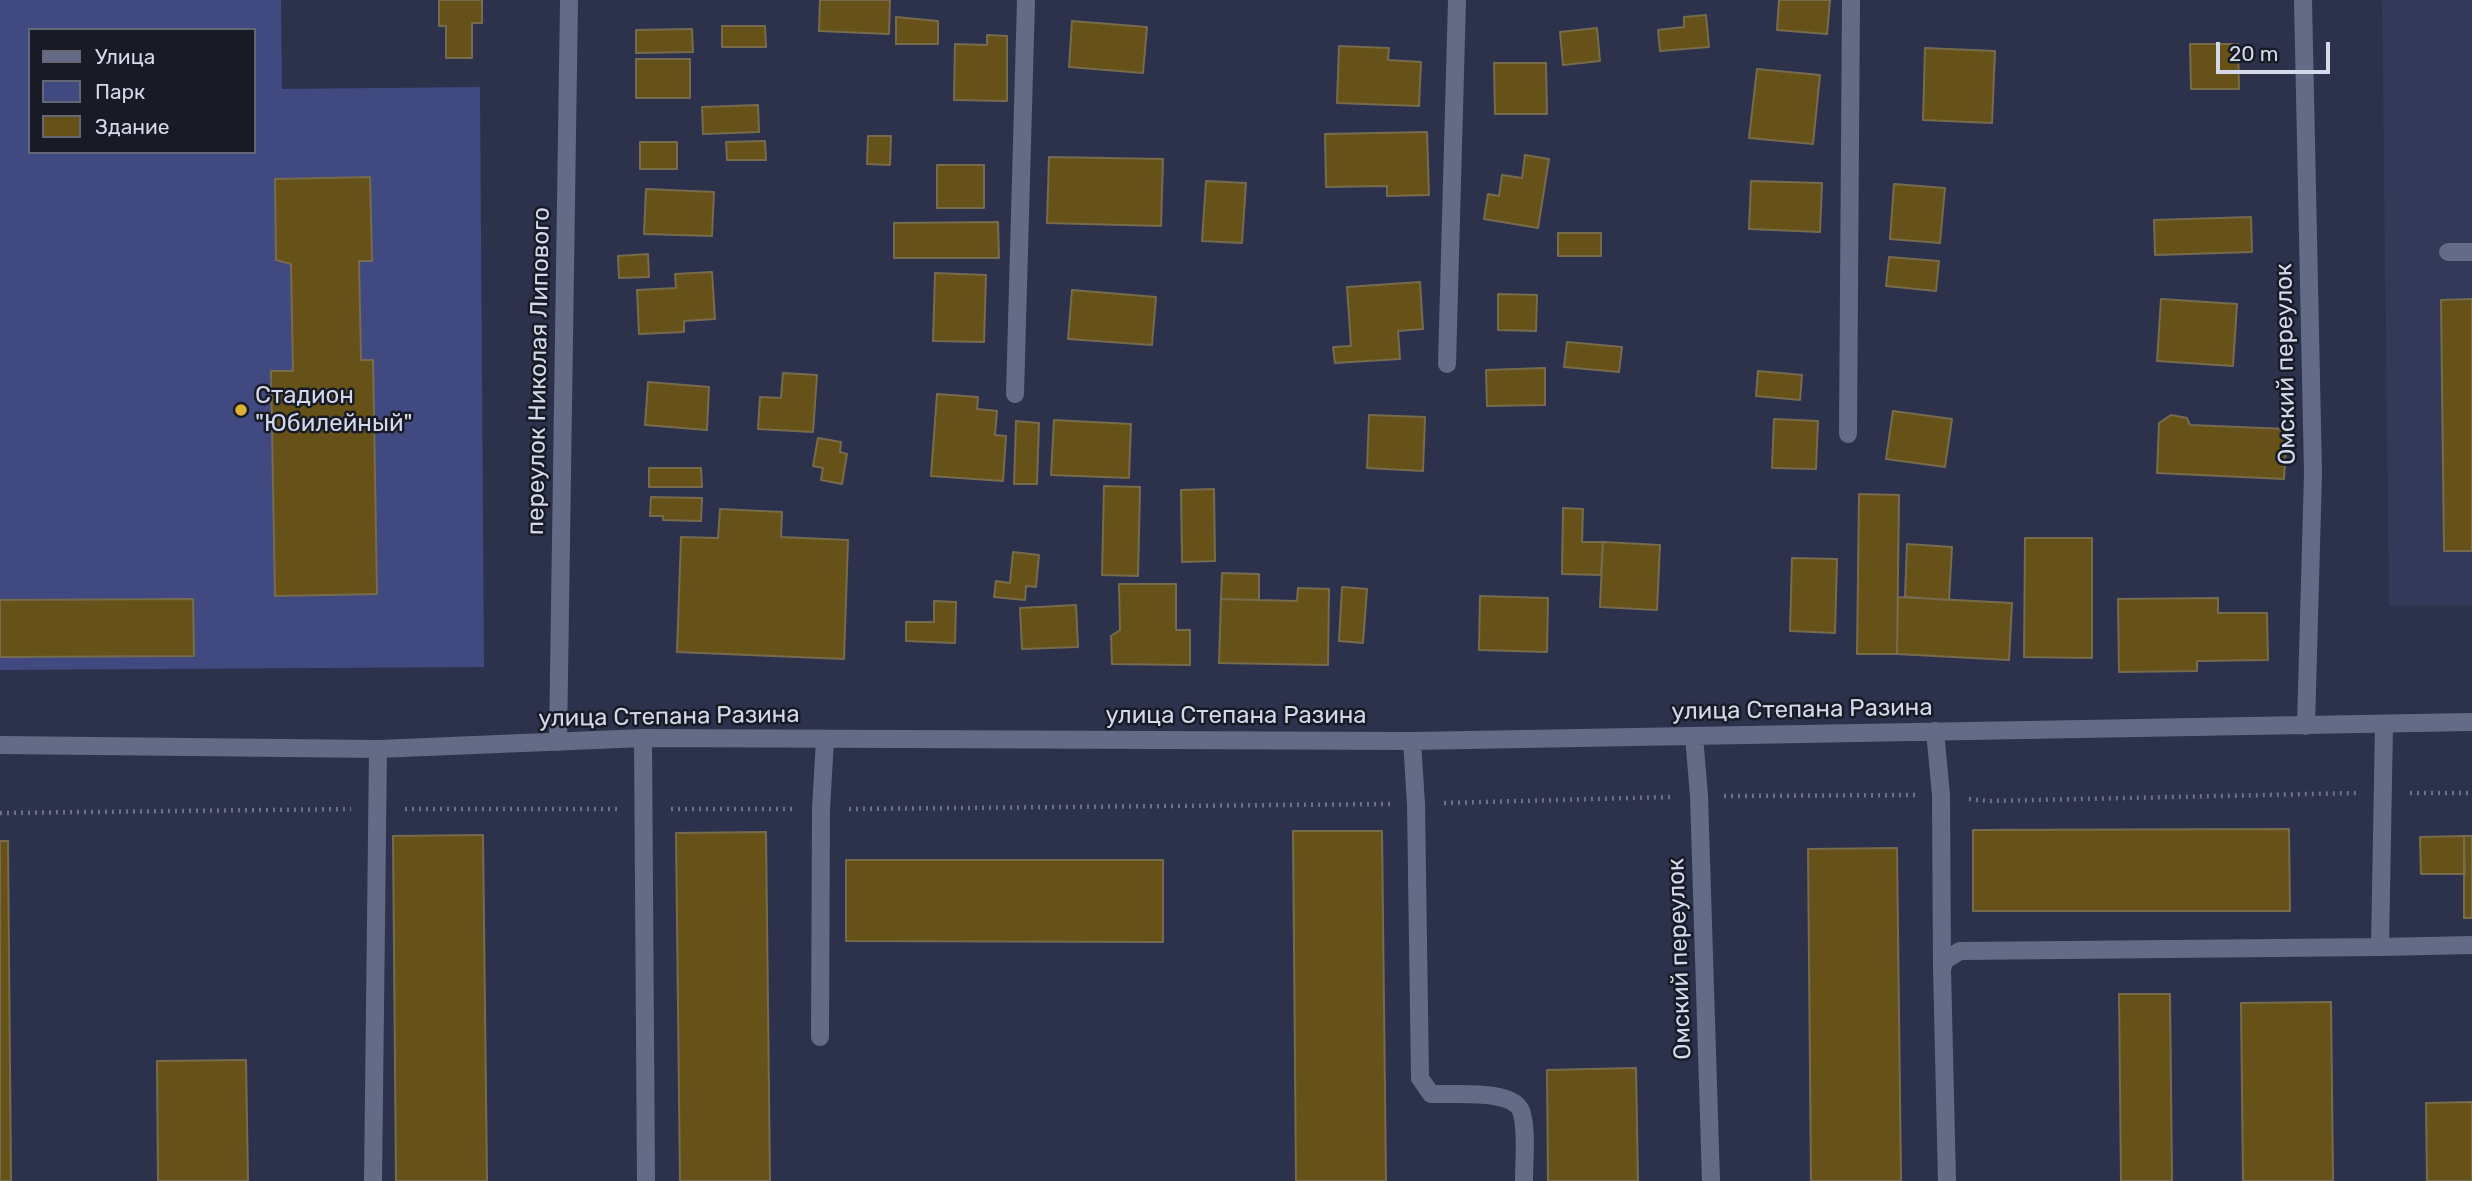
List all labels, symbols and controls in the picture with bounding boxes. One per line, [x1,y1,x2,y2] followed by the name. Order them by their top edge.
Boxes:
[28,28,256,154] legend
[2220,28,2334,72] scale bar
[2229,41,2278,66] text: 20 m
[95,44,155,69] text: Улица
[95,79,145,104] text: Парк
[95,114,170,139] text: Здание
[522,207,556,535] street label: переулок Николая Липового
[2270,263,2302,465] street label: Омский переулок
[255,382,412,438] place label: Стадион "Юбилейный"
[233,402,249,418] marker: Стадион "Юбилейный"
[1671,693,1933,727] street label: улица Степана Разина
[538,700,800,734] street label: улица Степана Разина
[1105,702,1367,730] street label: улица Степана Разина
[1662,858,1698,1060] street label: Омский переулок

